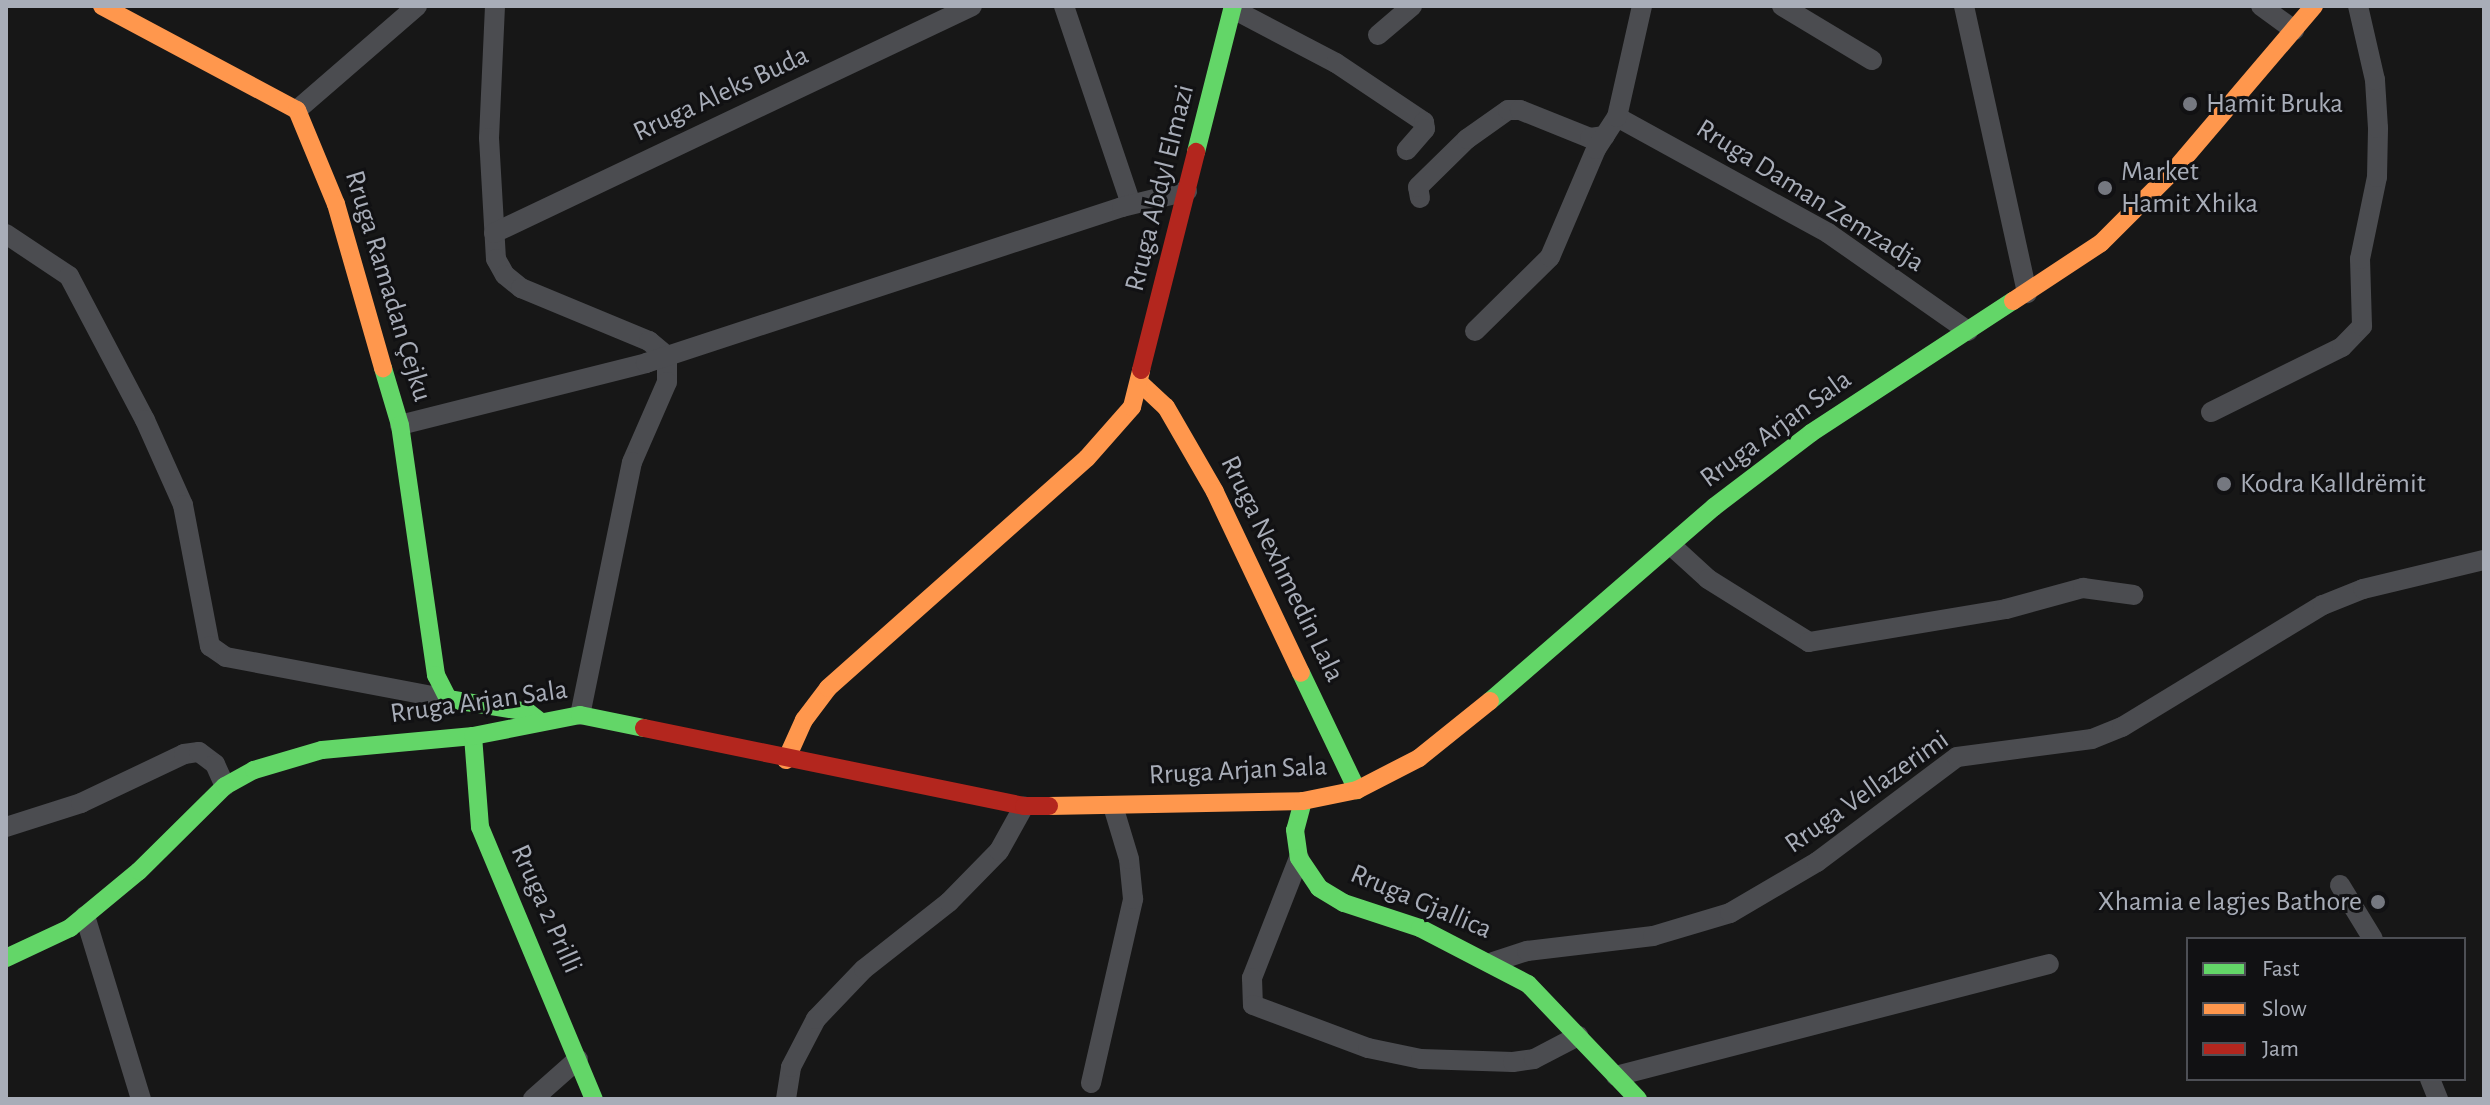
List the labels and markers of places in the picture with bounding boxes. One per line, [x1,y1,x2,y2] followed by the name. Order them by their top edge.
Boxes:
[2206,87,2343,121] place label: Hamit Bruka
[2181,95,2199,113] marker: Hamit Bruka
[2121,155,2258,221] place label: Market Hamit Xhika
[2096,179,2114,197] marker: Market Hamit Xhika
[2240,467,2426,501] place label: Kodra Kalldrëmit
[2215,475,2233,493] marker: Kodra Kalldrëmit
[2098,885,2362,919] place label: Xhamia e lagjes Bathore
[2369,893,2387,911] marker: Xhamia e lagjes Bathore

